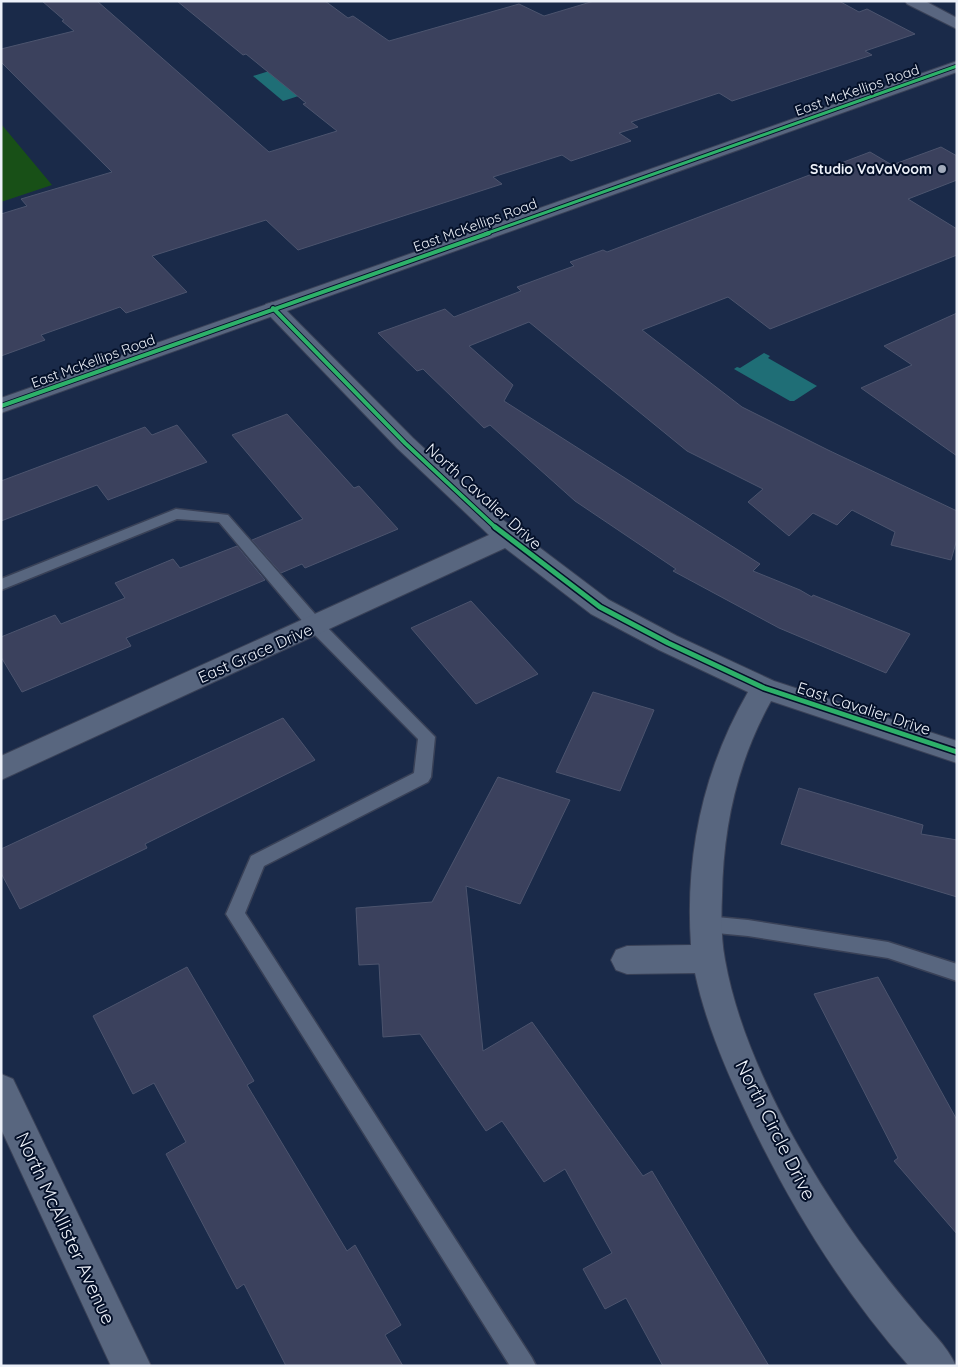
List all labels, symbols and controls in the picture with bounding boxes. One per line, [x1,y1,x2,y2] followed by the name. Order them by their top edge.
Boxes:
[792,60,922,120] street label: East McKellips Road
[810,160,932,178] place label: Studio VaVaVoom
[936,163,948,175] marker: Studio VaVaVoom
[411,194,539,256] street label: East McKellips Road
[29,330,157,392] street label: East McKellips Road
[422,439,546,553] street label: North Cavalier Drive
[195,619,315,687] street label: East Grace Drive
[795,677,933,739] street label: East Cavalier Drive
[730,1056,822,1204] street label: North Circle Drive
[11,1128,121,1328] street label: North McAllister Avenue

